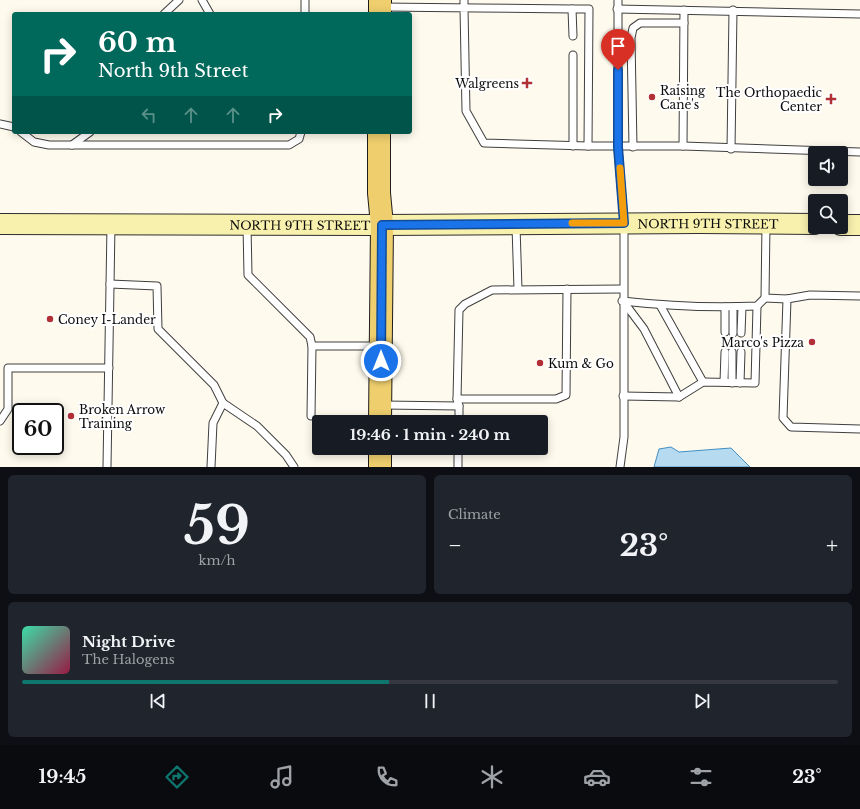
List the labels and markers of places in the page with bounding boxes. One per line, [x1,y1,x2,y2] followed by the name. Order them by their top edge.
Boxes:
[601,29,635,70] pin
[454,76,519,91] place label: Walgreens
[522,78,532,88] marker: Walgreens
[660,83,706,112] place label: Raising Cane's
[716,85,823,114] place label: The Orthopaedic Center
[647,92,657,102] marker: Raising Cane's
[825,93,837,105] marker: The Orthopaedic Center
[58,312,156,327] place label: Coney I-Lander
[45,314,55,324] marker: Coney I-Lander
[721,335,804,350] place label: Marco's Pizza
[807,337,817,347] marker: Marco's Pizza
[548,356,614,371] place label: Kum & Go
[535,358,545,368] marker: Kum & Go
[79,402,166,431] place label: Broken Arrow Training
[66,411,76,421] marker: Broken Arrow Training

